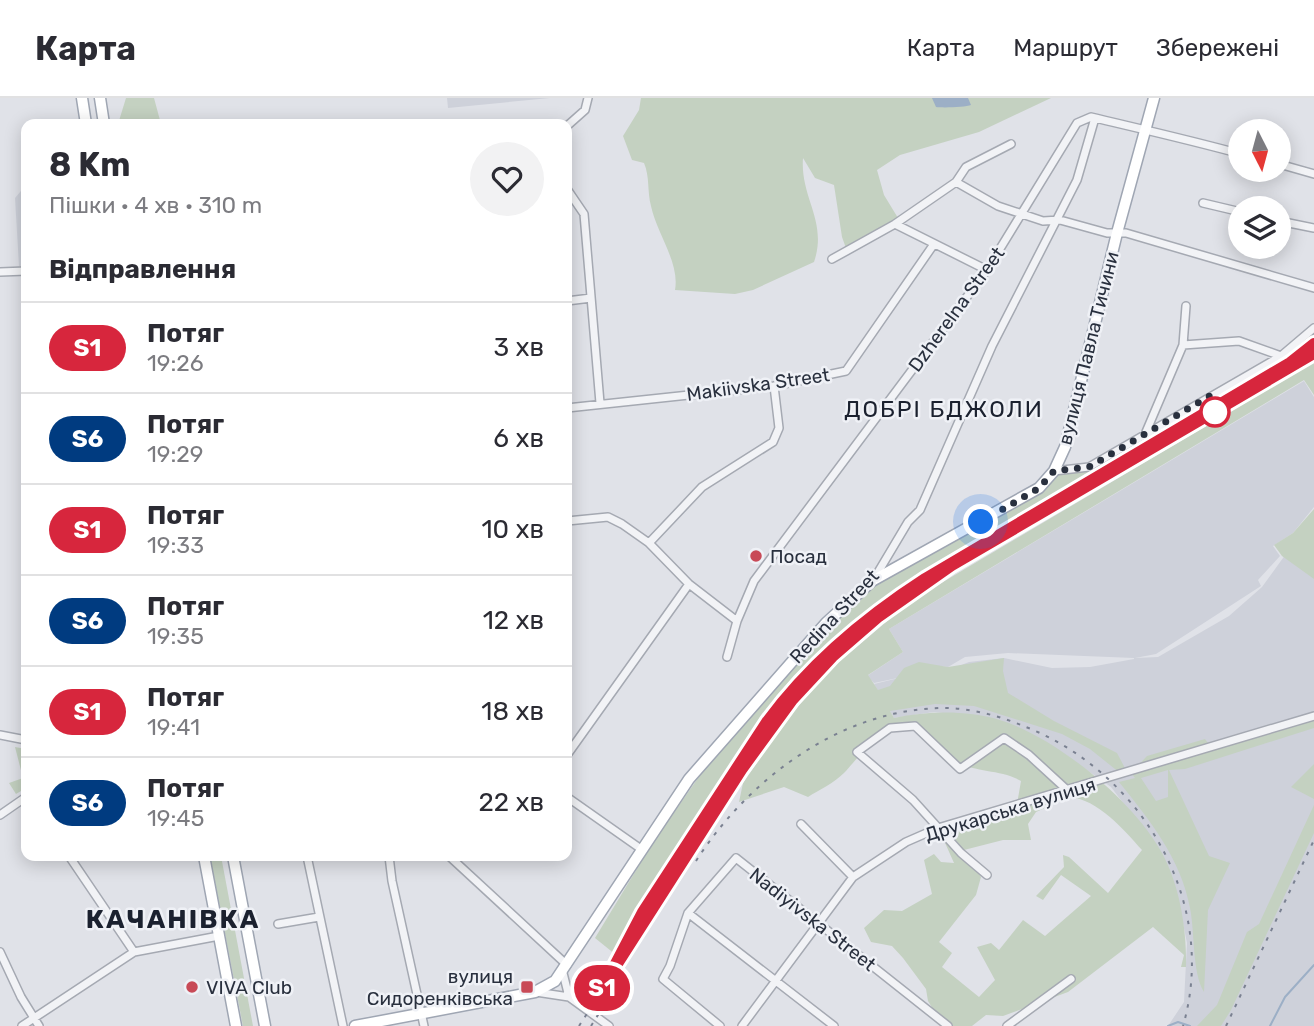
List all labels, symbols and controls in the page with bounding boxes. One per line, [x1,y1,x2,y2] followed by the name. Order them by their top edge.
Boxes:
[35,29,136,68] text: Карта
[907,34,975,62] text: Карта
[1013,34,1118,62] text: Маршрут
[1156,34,1279,62] text: Збережені
[1228,119,1292,182] north arrow
[1228,119,1291,259] map controls
[470,142,544,216] button: heart
[49,145,130,184] text: 8 Km
[49,191,262,219] text: Пішки · 4 хв · 310 m
[1228,196,1291,259] button: layers
[903,242,1010,376] street label: Dzherelna Street
[1053,249,1124,447] street label: вулиця Павла Тичини
[49,254,236,285] text: Відправлення
[147,318,224,349] text: Потяг
[493,332,544,363] text: 3 хв
[74,334,101,362] text: S1
[147,349,204,377] text: 19:26
[685,363,832,406] street label: Makiivska Street
[844,395,1044,423] district label: ДОБРІ БДЖОЛИ
[1200,397,1230,427] unlabelled marker
[147,409,224,440] text: Потяг
[493,423,544,454] text: 6 хв
[72,425,103,453] text: S6
[147,440,204,468] text: 19:29
[147,500,224,531] text: Потяг
[963,504,998,539] your location
[481,514,544,545] text: 10 хв
[74,516,101,544] text: S1
[147,531,204,559] text: 19:33
[770,545,827,568] place label: Посад
[748,548,764,564] marker: Посад
[785,564,884,668] street label: Redina Street
[147,591,224,622] text: Потяг
[483,605,544,636] text: 12 хв
[72,607,103,635] text: S6
[147,622,204,650] text: 19:35
[147,682,224,713] text: Потяг
[481,696,544,727] text: 18 хв
[74,698,101,726] text: S1
[147,713,200,741] text: 19:41
[147,773,224,804] text: Потяг
[922,773,1098,846] street label: Друкарська вулиця
[479,787,544,818] text: 22 хв
[72,789,103,817] text: S6
[147,804,204,832] text: 19:45
[745,863,881,976] street label: Nadiyivska Street
[86,904,260,935] district label: КАЧАНІВКА
[367,965,513,1010] place label: вулиця Сидоренківська
[570,965,634,1011] line badge: S1
[588,974,616,1002] text: S1
[206,976,292,999] place label: VIVA Club
[184,979,200,995] marker: VIVA Club
[519,979,535,995] marker: вулиця Сидоренківська

